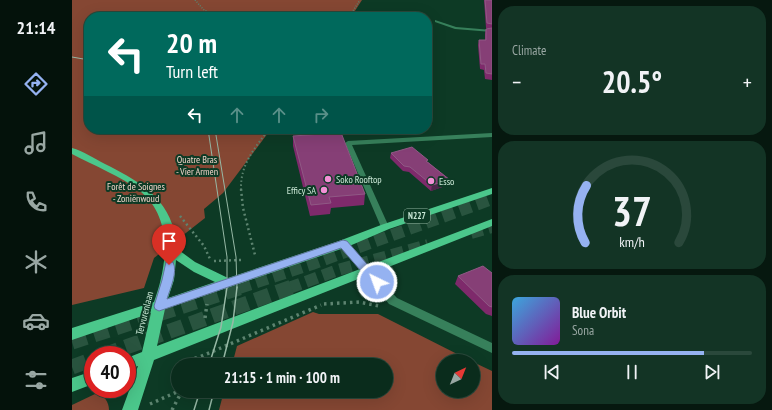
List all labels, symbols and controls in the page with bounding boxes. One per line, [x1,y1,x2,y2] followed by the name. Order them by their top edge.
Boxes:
[17,16,55,39] text: 21:14
[166,24,217,61] text: 20 m
[100,28,152,80] icon: left
[512,42,546,59] text: Climate
[166,60,218,83] text: Turn left
[602,62,662,101] text: 20.5°
[512,68,521,96] text: −
[743,68,752,96] text: +
[22,70,50,98] icon: directions
[184,104,206,126] icon: left
[226,104,248,126] icon: ahead
[268,104,290,126] icon: ahead
[310,104,332,126] icon: right
[22,129,50,157] icon: music
[176,153,218,178] park label: Quatre Bras - Vier Armen
[336,173,382,186] place label: Soko Rooftop
[323,174,333,184] marker: Soko Rooftop
[439,175,454,188] place label: Esso
[426,176,436,186] marker: Esso
[107,180,165,205] park label: Forêt de Soignes - Zoniënwoud
[287,184,316,197] place label: Efficy SA
[612,184,652,237] text: 37
[319,185,329,195] marker: Efficy SA
[22,188,50,216] icon: phone
[404,209,430,223] road number: N227
[152,224,186,265] pin
[158,230,180,252] icon: arrive
[619,232,645,251] text: km/h
[22,248,50,276] icon: climate
[356,261,398,303] position arrow
[133,290,156,336] street label: Tervurenlaan
[572,303,626,322] text: Blue Orbit
[22,307,50,335] icon: car
[572,322,594,339] text: Sona
[84,346,136,398] speed limit sign: 40
[436,354,480,398] north arrow
[436,354,480,398] map controls
[541,361,563,383] icon: previous
[621,361,643,383] icon: pause
[701,361,723,383] icon: next
[22,366,50,394] icon: filters
[224,368,340,387] text: 21:15 · 1 min · 100 m

